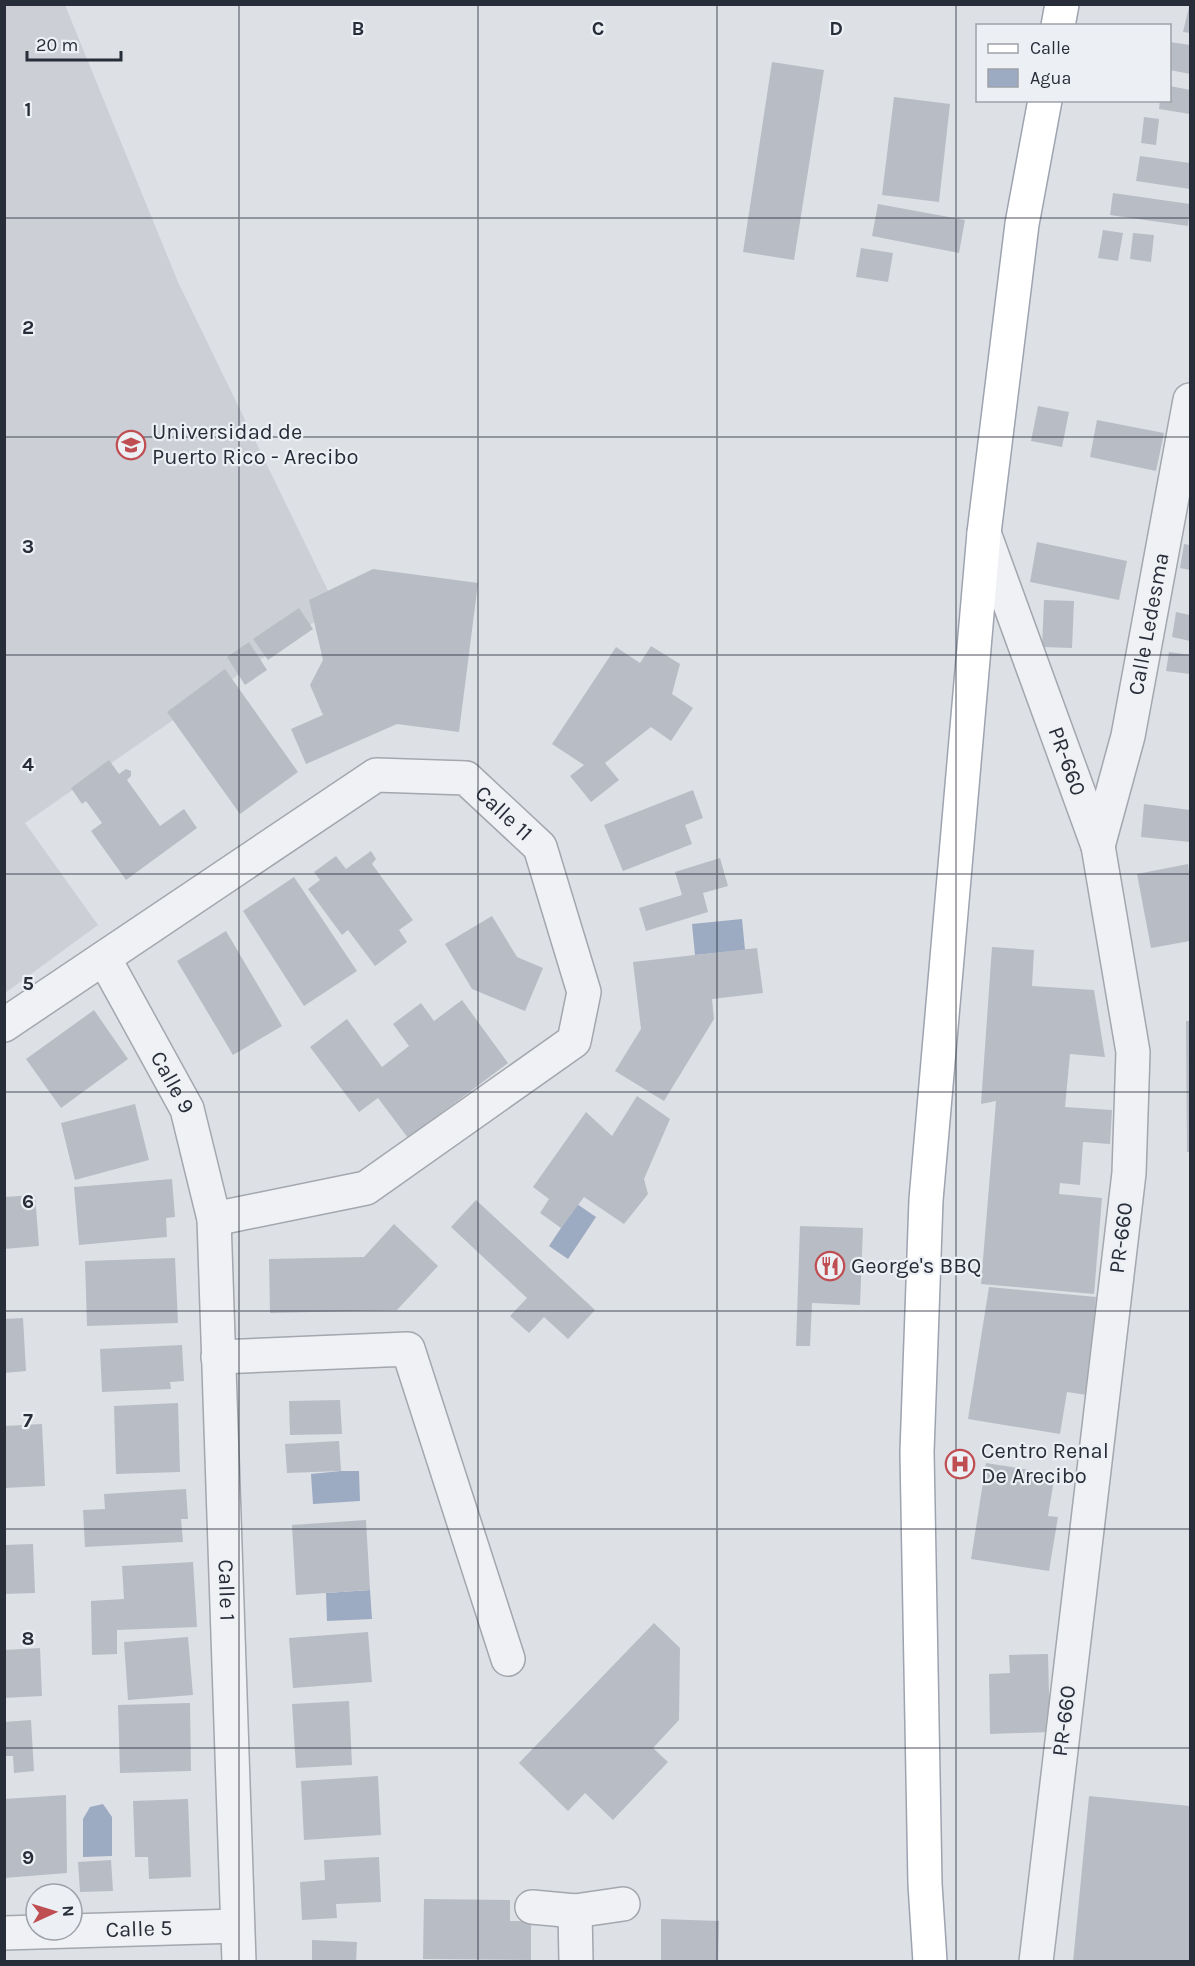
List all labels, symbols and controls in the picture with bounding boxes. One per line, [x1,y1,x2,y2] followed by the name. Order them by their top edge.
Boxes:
[352,17,364,40] text: B
[592,17,604,40] text: C
[829,17,843,40] text: D
[27,24,122,62] scale bar
[976,24,1171,102] legend
[36,34,78,56] text: 20 m
[1030,37,1070,59] text: Calle
[1030,67,1071,89] text: Agua
[24,98,32,121] text: 1
[22,316,34,339] text: 2
[152,419,359,470] place label: Universidad de Puerto Rico - Arecibo
[115,429,147,461] school or university icon: Universidad de Puerto Rico - Arecibo
[22,535,34,558] text: 3
[1123,550,1175,697] street label: Calle Ledesma
[1043,723,1092,799] street label: PR-660
[22,753,34,776] text: 4
[470,780,538,846] street label: Calle 11
[22,972,34,995] text: 5
[145,1047,200,1118] street label: Calle 9
[22,1190,34,1213] text: 6
[1104,1201,1138,1275] street label: PR-660
[814,1250,846,1282] restaurant icon: George's BBQ
[851,1253,981,1279] place label: George's BBQ
[23,1409,33,1432] text: 7
[981,1438,1109,1489] place label: Centro Renal De Arecibo
[944,1448,976,1480] hospital icon: Centro Renal De Arecibo
[212,1559,241,1622] street label: Calle 1
[22,1627,34,1650] text: 8
[1047,1684,1081,1758] street label: PR-660
[22,1846,34,1869] text: 9
[24,1882,84,1942] north arrow
[59,1905,78,1917] text: N
[105,1915,173,1943] street label: Calle 5

